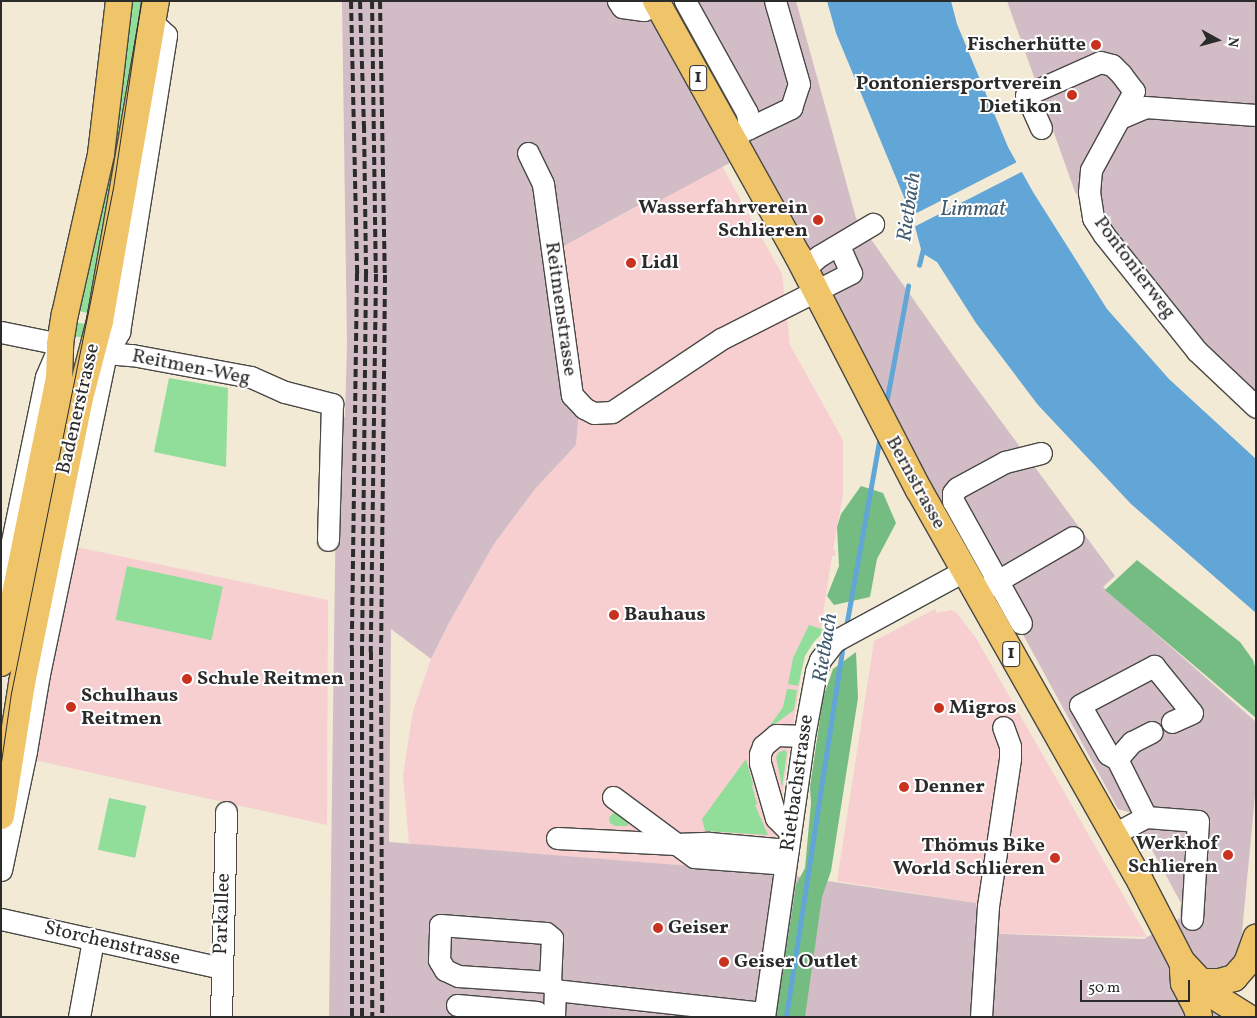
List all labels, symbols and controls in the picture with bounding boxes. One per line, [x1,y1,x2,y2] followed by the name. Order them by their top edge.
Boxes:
[1192,15,1242,65] north arrow
[967,33,1086,57] place label: Fischerhütte
[1222,36,1242,48] text: N
[1090,39,1102,51] marker: Fischerhütte
[688,62,708,94] road number: 1
[856,72,1062,119] place label: Pontoniersportverein Dietikon
[1066,89,1078,101] marker: Pontoniersportverein Dietikon
[893,171,927,243] water label: Rietbach
[638,196,808,243] place label: Wasserfahrverein Schlieren
[940,197,1006,223] water label: Limmat
[1088,212,1180,324] street label: Pontonierweg
[812,214,824,226] marker: Wasserfahrverein Schlieren
[539,240,581,378] street label: Reitmenstrasse
[641,251,679,275] place label: Lidl
[625,257,637,269] marker: Lidl
[52,341,106,477] street label: Badenerstrasse
[130,345,252,391] street label: Reitmen-Weg
[880,432,950,534] street label: Bernstrasse
[624,603,706,627] place label: Bauhaus
[608,609,620,621] marker: Bauhaus
[808,611,844,685] water label: Rietbach
[1001,638,1021,671] road number: 1
[197,667,344,691] place label: Schule Reitmen
[181,673,193,685] marker: Schule Reitmen
[81,684,178,731] place label: Schulhaus Reitmen
[949,696,1017,720] place label: Migros
[65,701,77,713] marker: Schulhaus Reitmen
[933,702,945,714] marker: Migros
[777,713,819,853] street label: Rietbachstrasse
[914,775,985,799] place label: Denner
[898,781,910,793] marker: Denner
[1128,832,1218,879] place label: Werkhof Schlieren
[893,834,1045,881] place label: Thömus Bike World Schlieren
[1222,849,1234,861] marker: Werkhof Schlieren
[1049,852,1061,864] marker: Thömus Bike World Schlieren
[210,873,236,955] street label: Parkallee
[668,916,729,940] place label: Geiser
[41,917,183,971] street label: Storchenstrasse
[652,922,664,934] marker: Geiser
[734,950,858,974] place label: Geiser Outlet
[718,956,730,968] marker: Geiser Outlet
[1082,970,1192,1002] scale bar
[1088,978,1120,999] text: 50 m

